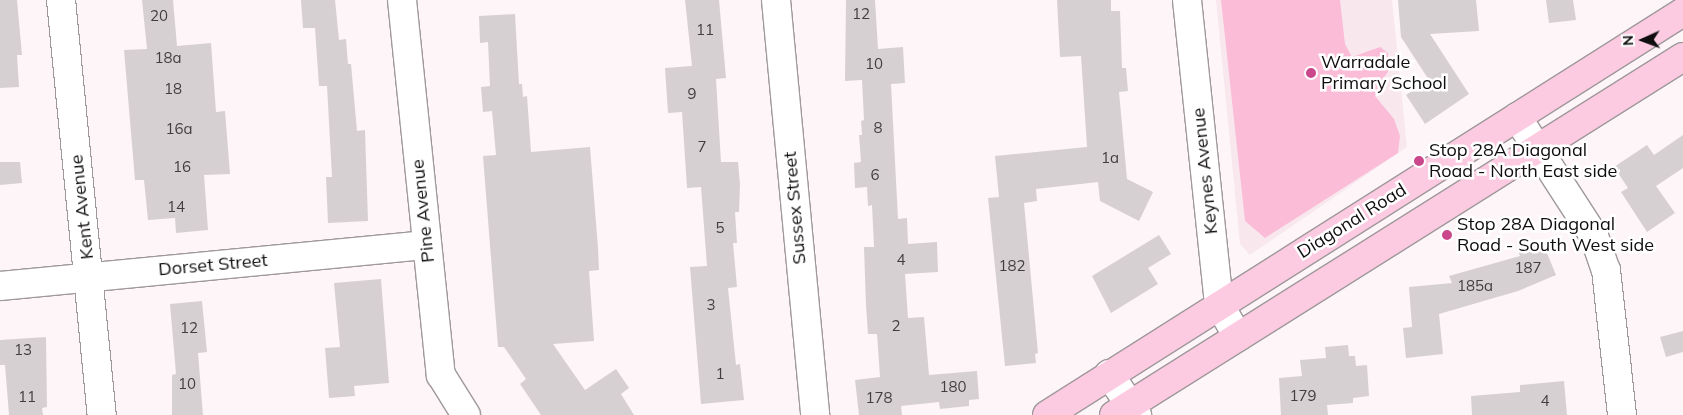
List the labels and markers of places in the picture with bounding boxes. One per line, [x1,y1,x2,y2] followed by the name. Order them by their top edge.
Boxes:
[1321,52,1447,94] place label: Warradale Primary School
[1305,67,1317,79] marker: Warradale Primary School
[1429,140,1617,182] place label: Stop 28A Diagonal Road - North East side
[1413,155,1425,167] marker: Stop 28A Diagonal Road - North East side
[1457,214,1654,256] place label: Stop 28A Diagonal Road - South West side
[1441,229,1453,241] marker: Stop 28A Diagonal Road - South West side

